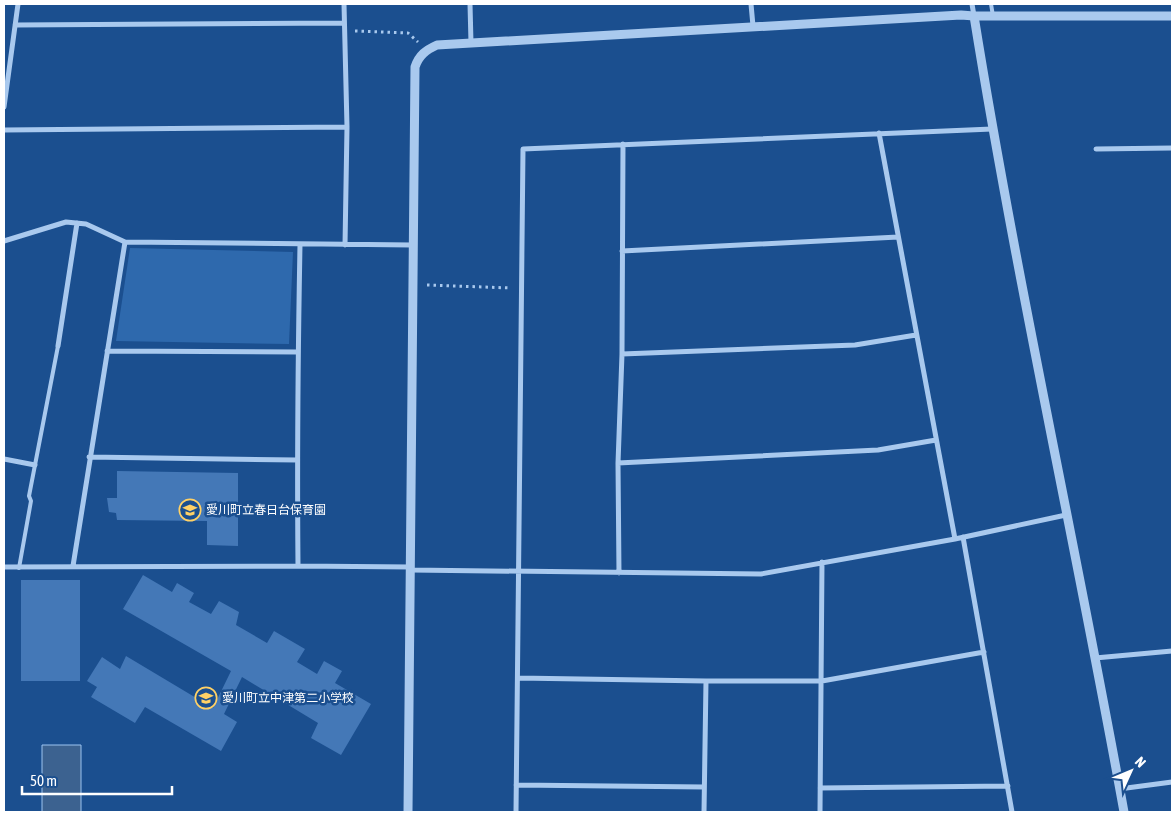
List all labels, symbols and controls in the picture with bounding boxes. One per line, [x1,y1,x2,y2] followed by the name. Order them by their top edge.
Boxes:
[178,498,202,522] school or university icon: 愛川町立春日台保育園
[206,503,326,517] place label: 愛川町立春日台保育園
[194,686,218,710] school or university icon: 愛川町立中津第二小学校
[222,691,354,705] place label: 愛川町立中津第二小学校
[1106,746,1156,796] north arrow
[1132,753,1149,770] text: N
[22,764,172,796] scale bar
[30,772,57,789] text: 50 m

